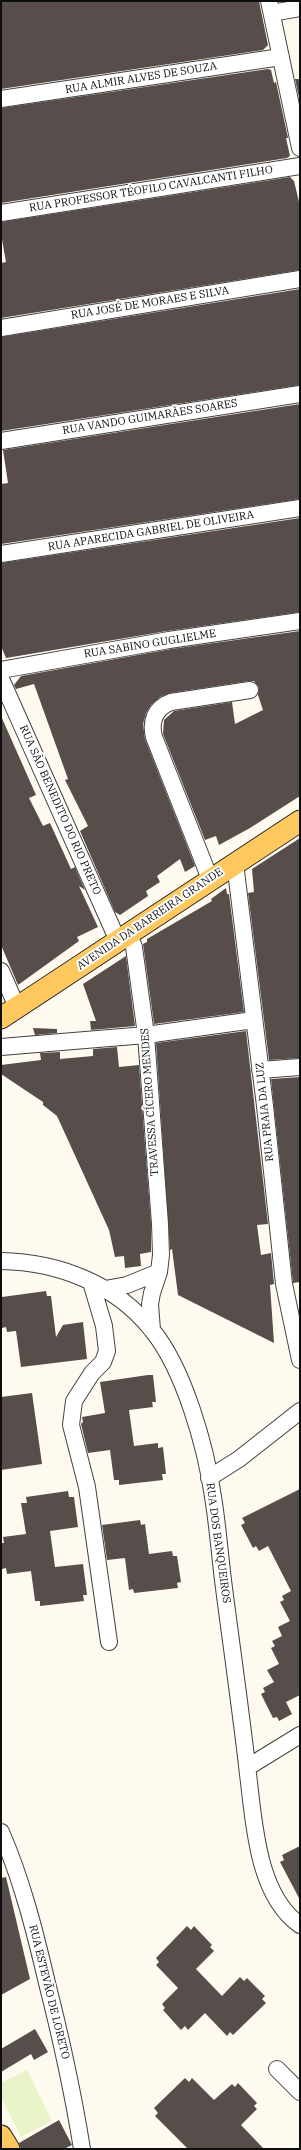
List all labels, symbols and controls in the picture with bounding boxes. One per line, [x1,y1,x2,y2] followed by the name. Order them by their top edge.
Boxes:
[64,59,218,97] street label: RUA ALMIR ALVES DE SOUZA
[28,163,274,215] street label: RUA PROFESSOR TÉOFILO CAVALCANTI FILHO
[70,284,230,322] street label: RUA JOSÉ DE MORAES E SILVA
[62,397,238,437] street label: RUA VANDO GUIMARÃES SOARES
[47,508,255,554] street label: RUA APARECIDA GABRIEL DE OLIVEIRA
[83,627,217,661] street label: RUA SABINO GUGLIELME
[16,723,104,897] street label: RUA SÃO BENEDITO DO RIO PRETO
[75,865,225,973] street label: AVENIDA DA BARREIRA GRANDE
[138,1028,162,1176] street label: TRAVESSA CÍCERO MENDES
[253,1062,277,1162] street label: RUA PRAIA DA LUZ
[203,1482,233,1604] street label: RUA DOS BANQUEIROS
[26,1923,72,2061] street label: RUA ESTEVÃO DE LORETO

